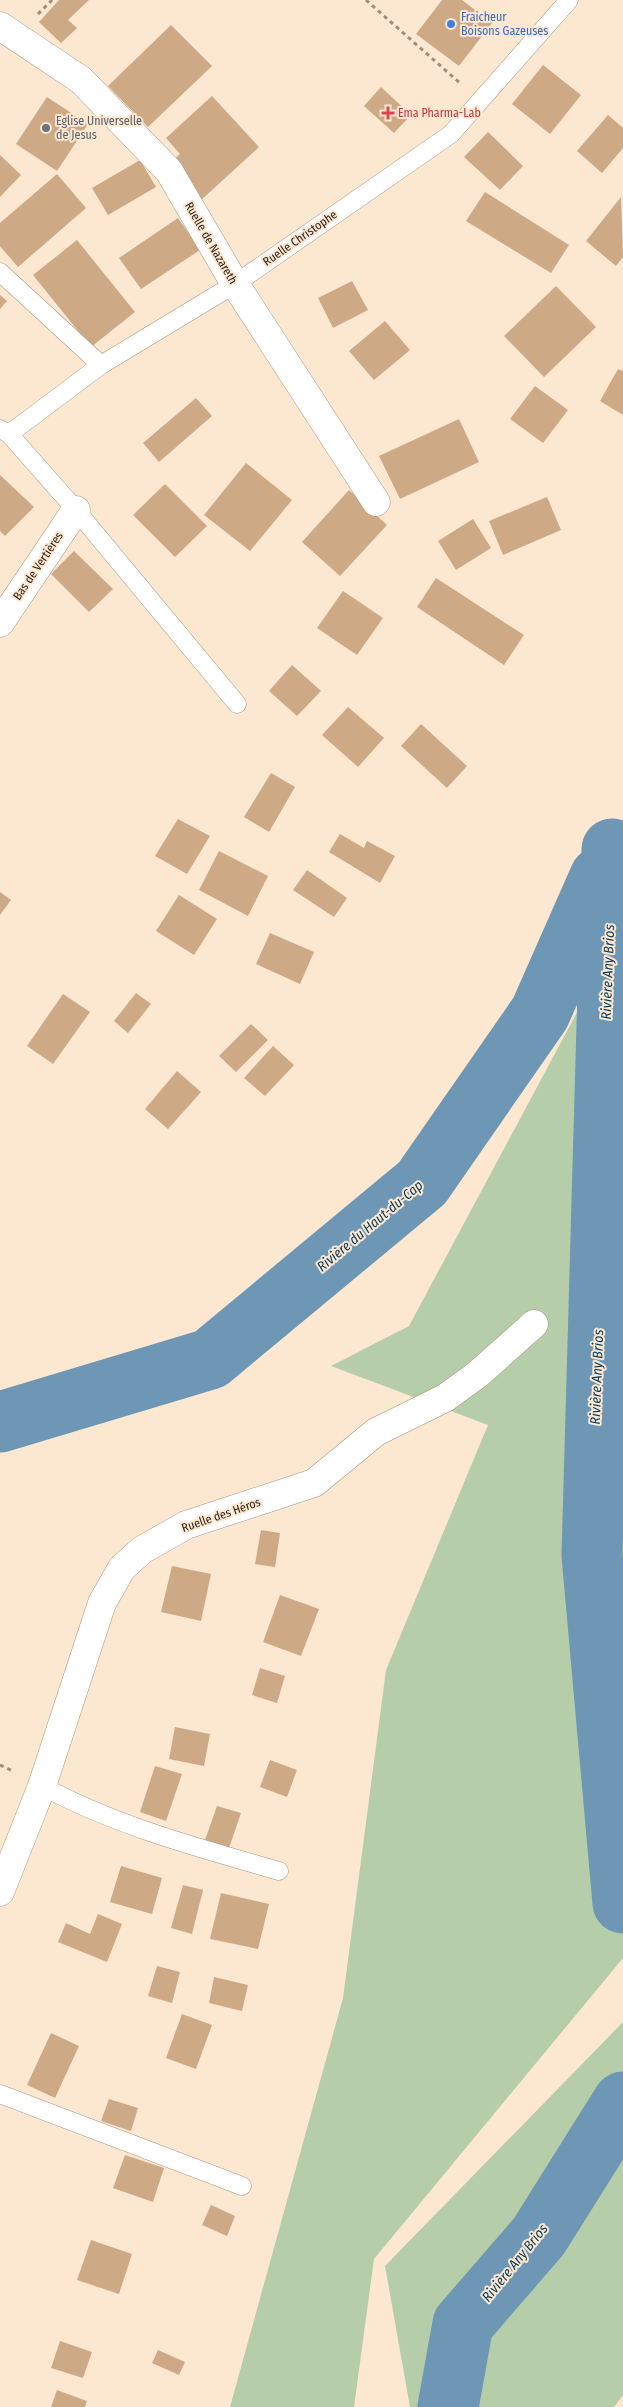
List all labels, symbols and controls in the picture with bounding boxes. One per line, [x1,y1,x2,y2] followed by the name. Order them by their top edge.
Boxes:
[461,10,548,38] place label: Fraicheur Boisons Gazeuses
[445,18,457,30] marker: Fraicheur Boisons Gazeuses
[398,106,481,120] place label: Ema Pharma-Lab
[382,107,394,119] marker: Ema Pharma-Lab
[56,114,142,142] place label: Eglise Universelle de Jesus
[40,122,52,134] marker: Eglise Universelle de Jesus
[182,199,240,287] street label: Ruelle de Nazareth
[260,207,340,269] street label: Ruelle Christophe
[10,529,66,603] street label: Bas de Vertières
[598,924,618,1020] water label: Rivière Any Brios
[314,1177,426,1275] water label: Rivière du Haut-du-Cap
[587,1329,607,1425] water label: Rivière Any Brios
[180,1495,262,1535] street label: Ruelle des Héros
[478,2221,552,2305] water label: Rivière Any Brios

